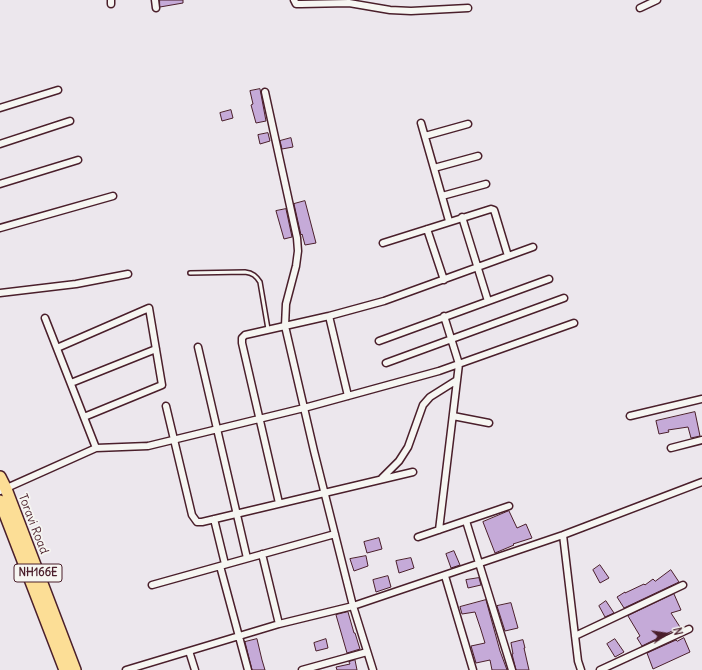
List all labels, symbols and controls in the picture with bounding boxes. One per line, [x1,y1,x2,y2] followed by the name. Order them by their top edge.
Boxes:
[15,492,51,556] street label: Toravi Road
[14,564,62,582] road number: NH166E
[646,614,686,654] north arrow
[670,626,685,637] text: N

